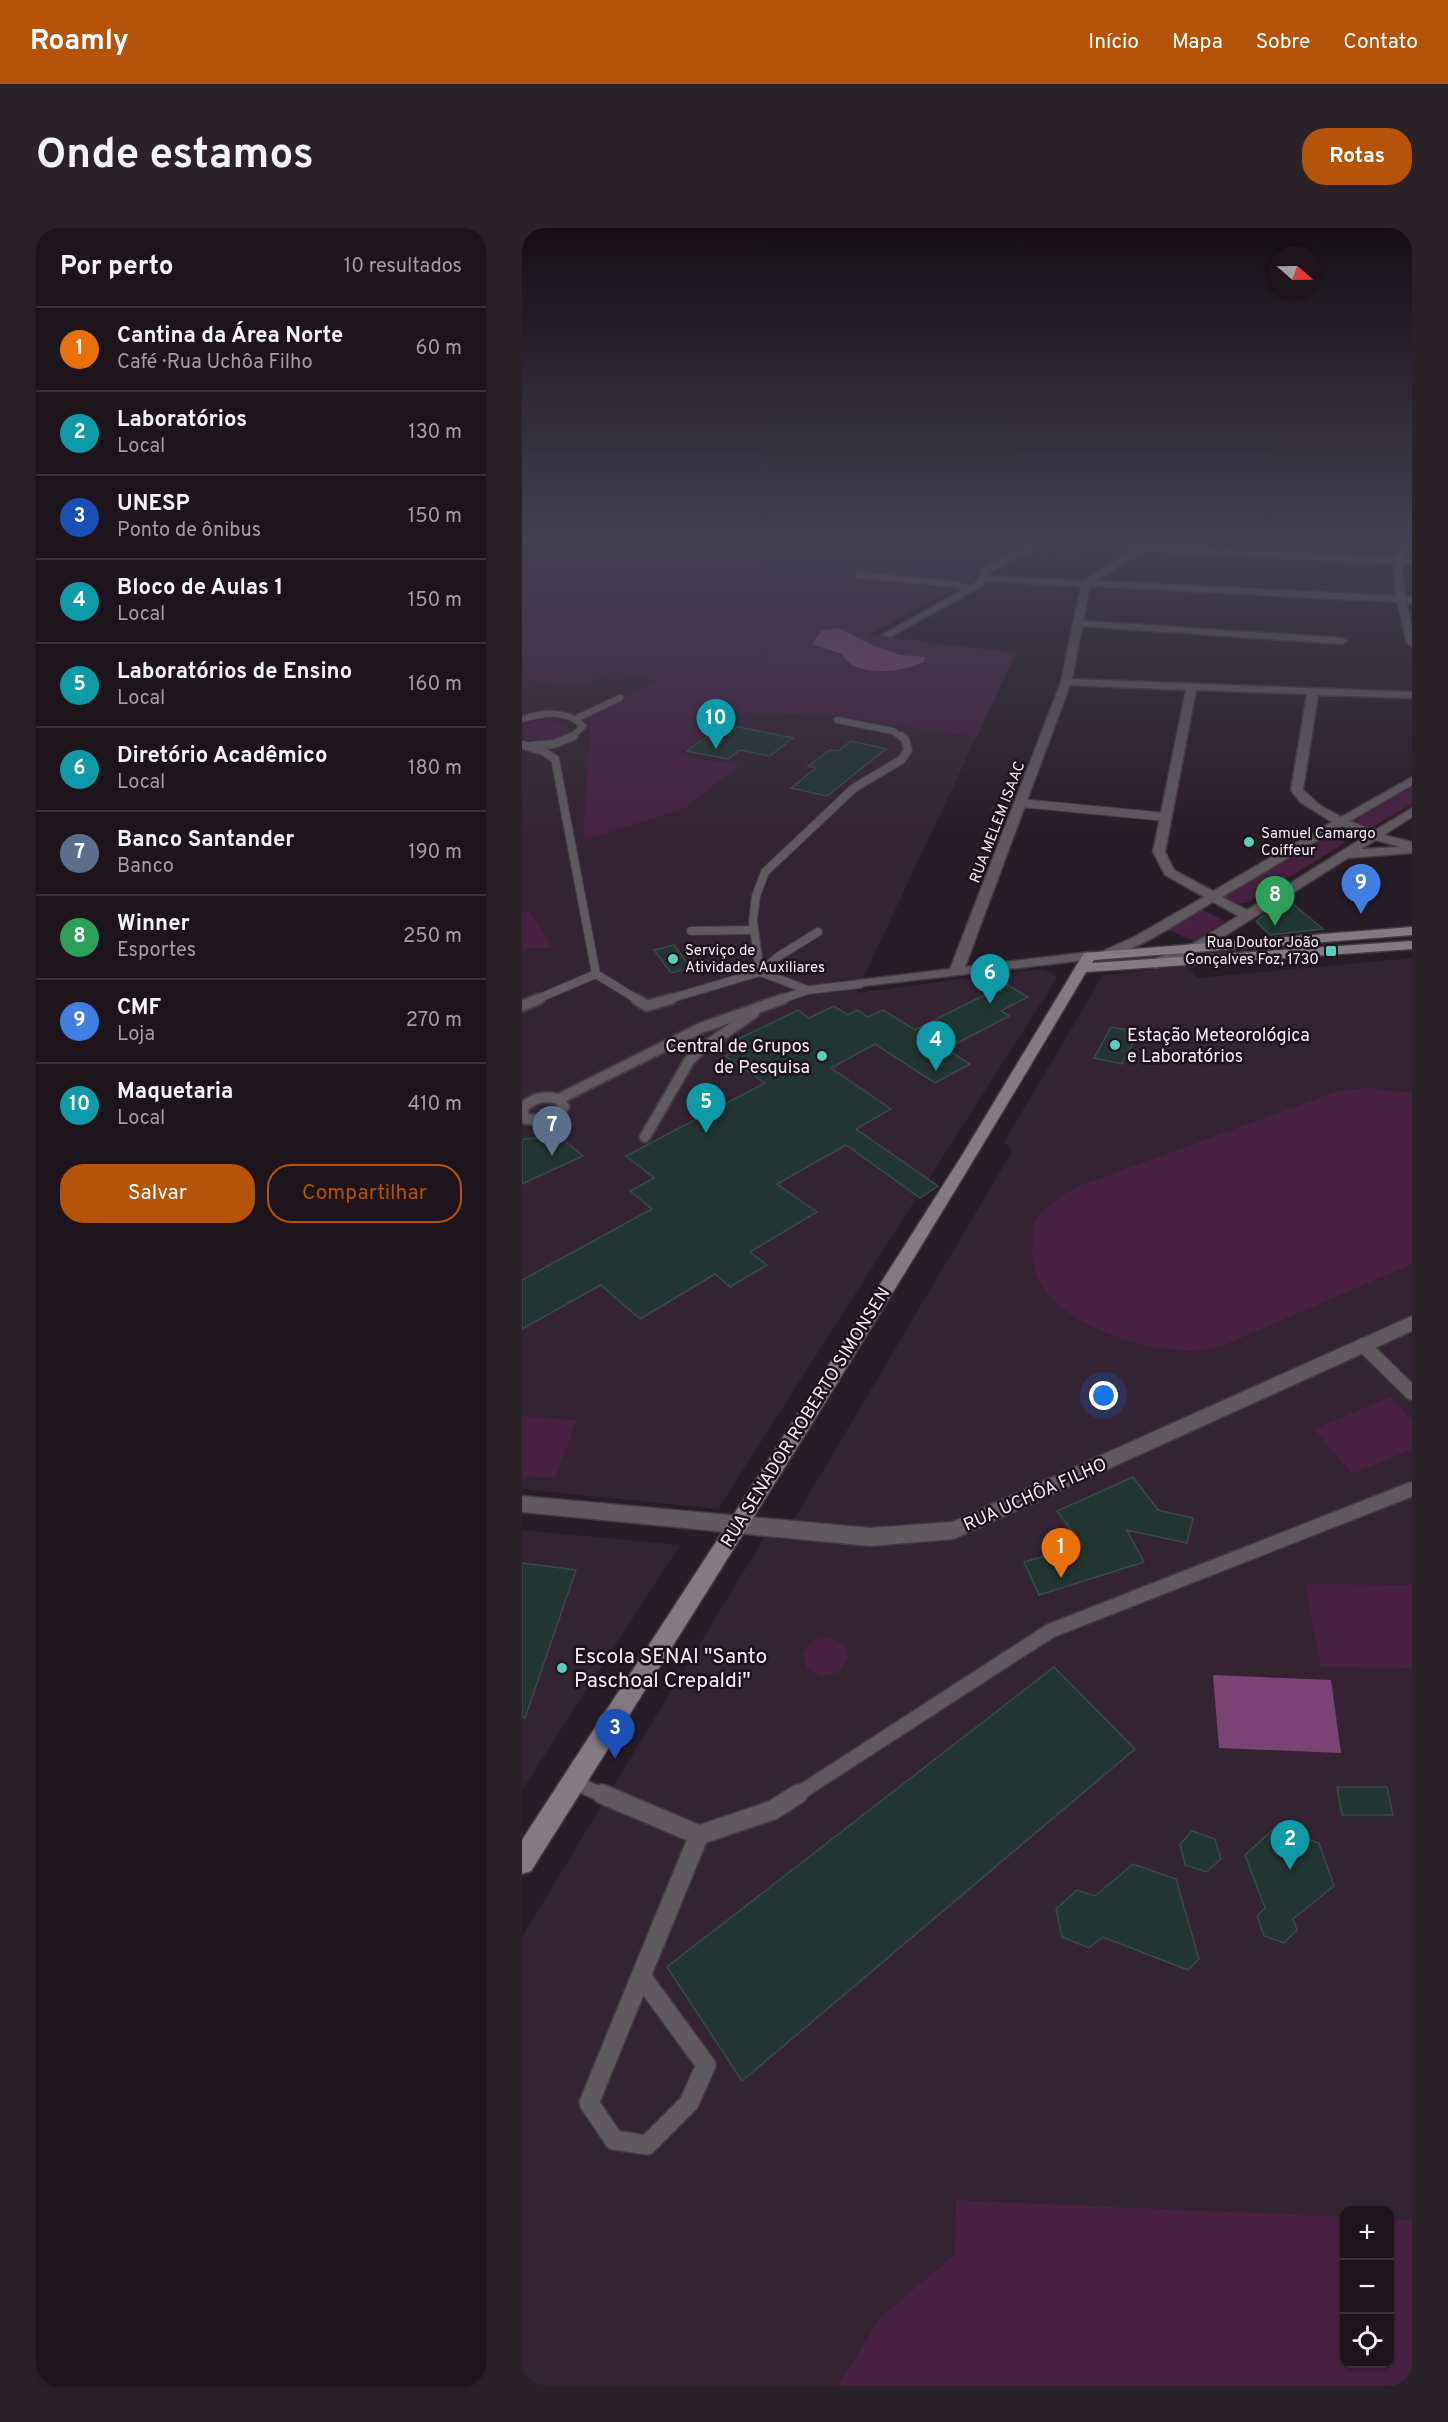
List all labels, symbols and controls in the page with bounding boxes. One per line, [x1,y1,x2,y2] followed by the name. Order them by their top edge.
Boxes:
[30,24,129,60] text: Roamly
[1088,29,1139,56] text: Início
[1172,29,1223,56] text: Mapa
[1256,29,1310,56] text: Sobre
[1343,29,1418,56] text: Contato
[1302,128,1412,185] button: Rotas
[36,130,314,183] text: Onde estamos
[1268,246,1322,300] north arrow
[60,251,174,284] text: Por perto
[344,254,462,280] text: 10 resultados
[117,323,343,350] text: Cantina da Área Norte
[76,336,84,362] text: 1
[416,336,462,362] text: 60 m
[117,350,313,376] text: Café · Rua Uchôa Filho
[117,407,247,434] text: Laboratórios
[73,420,86,446] text: 2
[408,420,462,446] text: 130 m
[117,434,165,460] text: Local
[117,491,189,518] text: UNESP
[74,504,86,530] text: 3
[408,504,462,530] text: 150 m
[117,518,261,544] text: Ponto de ônibus
[117,575,283,602] text: Bloco de Aulas 1
[73,588,86,614] text: 4
[408,588,462,614] text: 150 m
[117,602,165,628] text: Local
[117,659,352,686] text: Laboratórios de Ensino
[73,672,86,698] text: 5
[408,672,462,698] text: 160 m
[117,686,165,712] text: Local
[696,700,736,749] pin: 10
[117,743,327,770] text: Diretório Acadêmico
[73,756,86,782] text: 6
[408,756,462,782] text: 180 m
[966,759,1030,886] street label: RUA MELEM ISAAC
[117,770,165,796] text: Local
[1261,825,1376,861] place label: Samuel Camargo Coiffeur
[117,827,294,854] text: Banco Santander
[1242,835,1256,849] marker: Samuel Camargo Coiffeur
[74,840,85,866] text: 7
[408,840,462,866] text: 190 m
[117,854,174,880] text: Banco
[1342,864,1380,914] pin: 9
[1256,876,1294,926] pin: 8
[117,911,190,938] text: Winner
[73,924,86,950] text: 8
[403,924,462,950] text: 250 m
[1185,934,1319,970] place label: Rua Doutor João Gonçalves Foz, 1730
[117,938,196,964] text: Esportes
[685,942,825,978] place label: Serviço de Atividades Auxiliares
[1324,944,1338,958] marker: Rua Doutor João Gonçalves Foz, 1730
[666,952,680,966] marker: Serviço de Atividades Auxiliares
[970,954,1010,1004] pin: 6
[117,995,161,1022] text: CMF
[73,1008,86,1034] text: 9
[406,1008,462,1034] text: 270 m
[117,1022,155,1048] text: Loja
[916,1022,956,1071] pin: 4
[1127,1025,1310,1069] place label: Estação Meteorológica e Laboratórios
[665,1036,810,1080] place label: Central de Grupos de Pesquisa
[1108,1038,1122,1052] marker: Estação Meteorológica e Laboratórios
[815,1049,829,1063] marker: Central de Grupos de Pesquisa
[117,1079,233,1106] text: Maquetaria
[686,1084,726,1133] pin: 5
[69,1092,90,1118] text: 10
[408,1092,462,1118] text: 410 m
[117,1106,165,1132] text: Local
[532,1106,572,1156] pin: 7
[60,1164,255,1223] button: Salvar
[267,1164,462,1223] button: Compartilhar
[716,1283,896,1552] street label: RUA SENADOR ROBERTO SIMONSEN
[1089,1381,1118,1410] your location
[959,1452,1111,1537] street label: RUA UCHÔA FILHO
[1042,1528,1080,1578] pin: 1
[574,1644,767,1695] place label: Escola SENAI "Santo Paschoal Crepaldi"
[555,1661,569,1675] marker: Escola SENAI "Santo Paschoal Crepaldi"
[596,1710,634,1759] pin: 3
[1270,1820,1310,1870] pin: 2
[1340,2206,1394,2368] map controls
[1340,2206,1394,2260] button: +
[1340,2260,1394,2314] button: −
[1340,2314,1394,2368] button: locate

